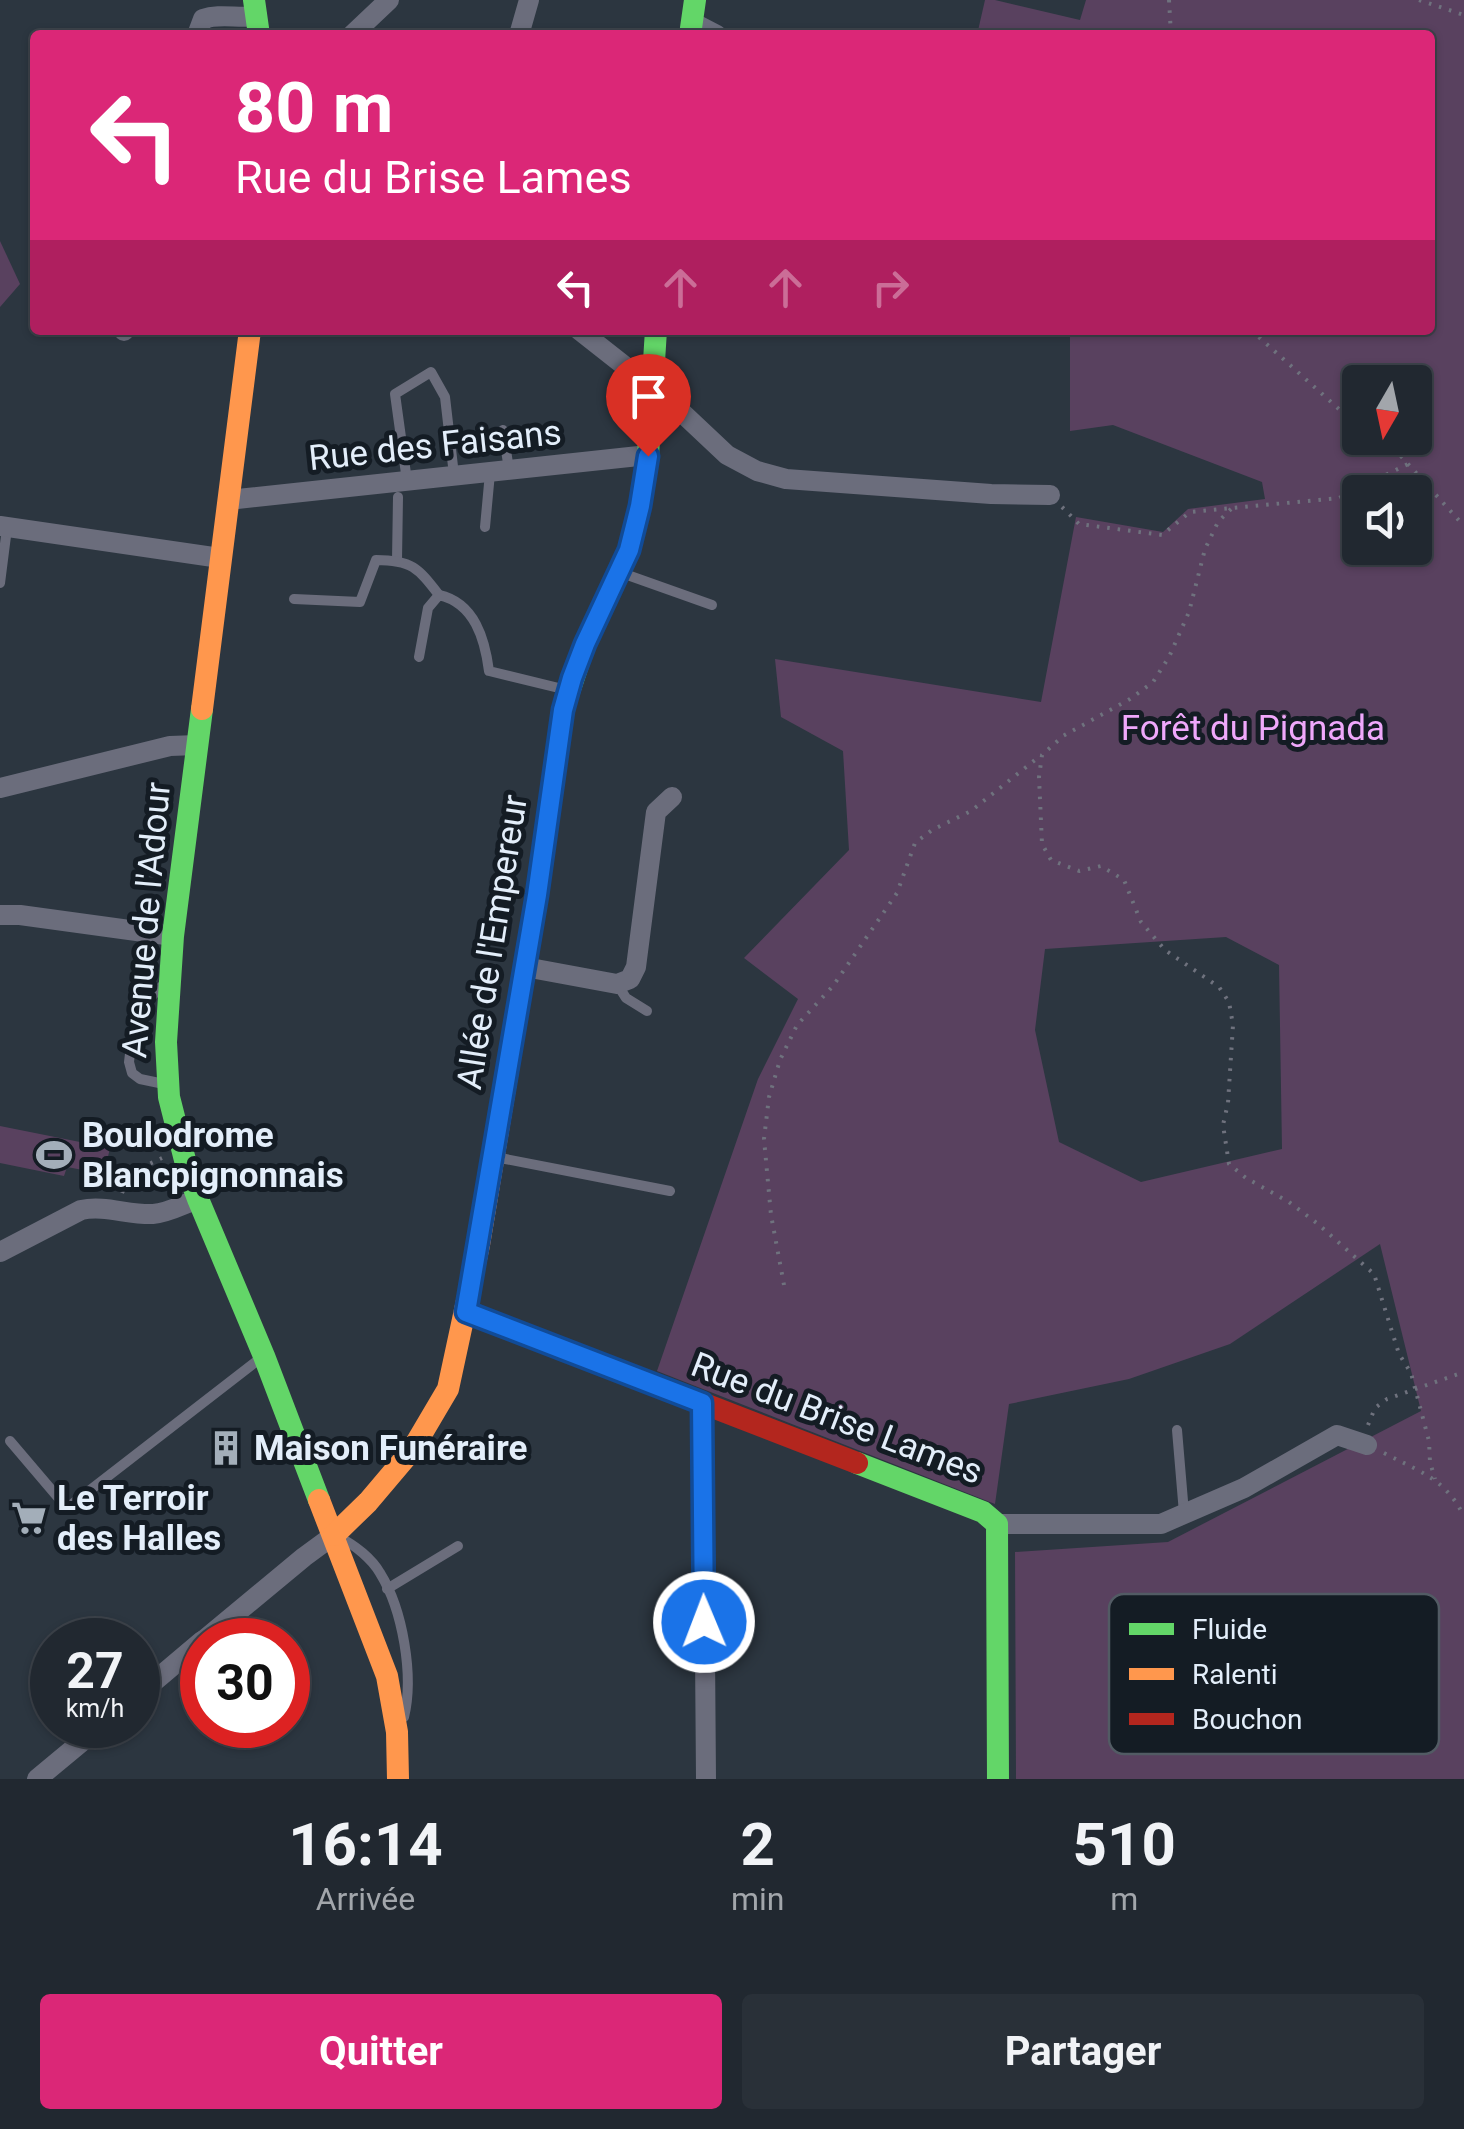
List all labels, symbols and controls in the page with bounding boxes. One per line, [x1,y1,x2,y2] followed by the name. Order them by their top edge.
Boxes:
[235,67,393,149] text: 80 m
[70,70,200,200] icon: left
[235,151,632,204] text: Rue du Brise Lames
[548,260,603,315] icon: left
[653,260,708,315] icon: ahead
[758,260,813,315] icon: ahead
[863,260,918,315] icon: right
[606,354,691,457] pin
[1342,365,1432,455] north arrow
[1342,365,1432,565] map controls
[621,369,676,424] icon: arrive
[307,412,563,479] street label: Rue des Faisans
[1342,475,1432,565] button: sound
[1121,708,1385,749] park label: Forêt du Pignada
[114,780,179,1059] street label: Avenue de l'Adour
[449,792,536,1092] street label: Allée de l'Empereur
[82,1115,344,1196] place label: Boulodrome Blancpignonnais
[35,1136,73,1174] sports icon: Boulodrome Blancpignonnais
[685,1344,988,1493] street label: Rue du Brise Lames
[254,1428,527,1469] place label: Maison Funéraire
[207,1429,245,1467] building icon: Maison Funéraire
[57,1478,221,1559] place label: Le Terroir des Halles
[10,1499,48,1537] supermarket icon: Le Terroir des Halles
[652,1570,756,1674] position arrow
[1109,1594,1439,1754] legend
[1192,1613,1267,1646] text: Fluide
[180,1618,310,1748] speed limit sign: 30
[66,1642,124,1700] text: 27
[1192,1658,1278,1691] text: Ralenti
[66,1694,124,1723] text: km/h
[1192,1703,1302,1736] text: Bouchon
[288,1809,443,1880] text: 16:14
[740,1809,775,1880] text: 2
[1073,1809,1176,1880] text: 510
[316,1880,415,1918] text: Arrivée
[731,1880,784,1918] text: min
[1110,1880,1138,1918] text: m
[40,1994,722,2109] button: Quitter
[742,1994,1424,2109] button: Partager

